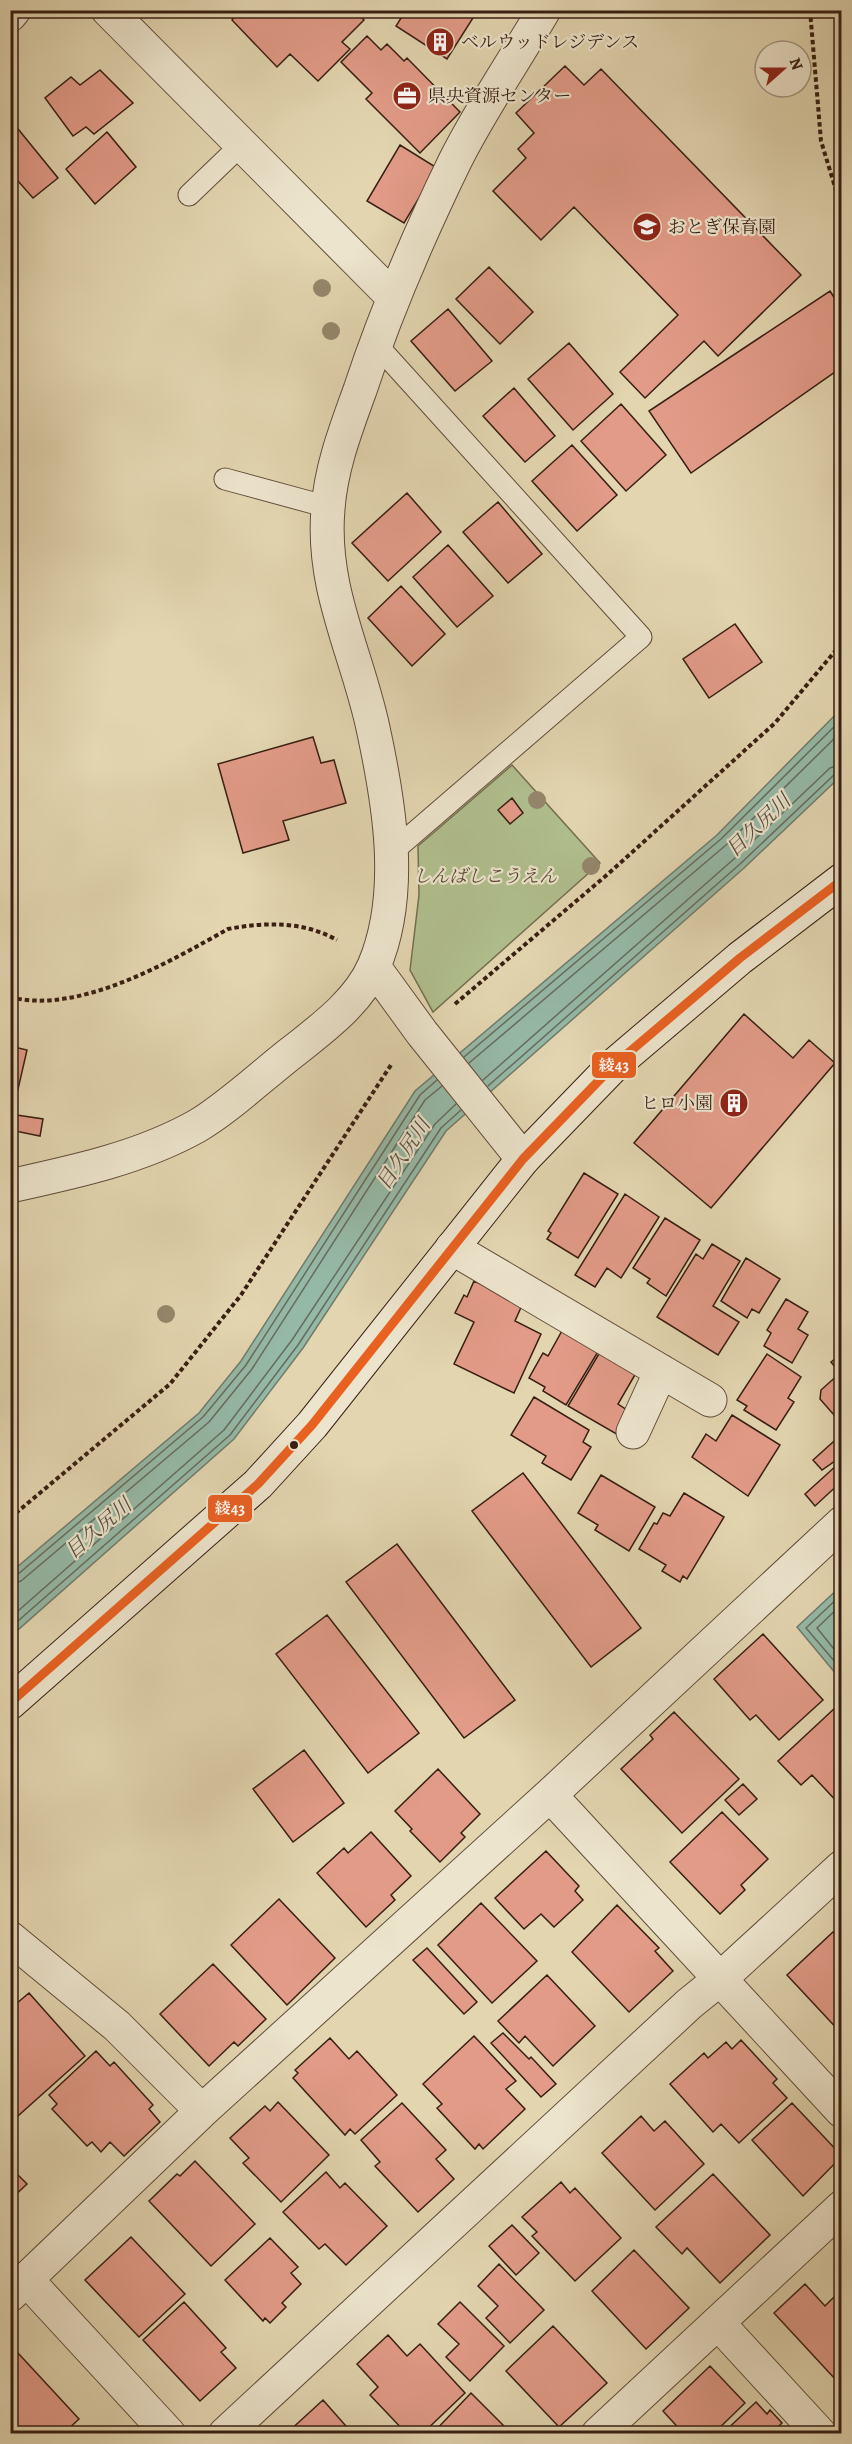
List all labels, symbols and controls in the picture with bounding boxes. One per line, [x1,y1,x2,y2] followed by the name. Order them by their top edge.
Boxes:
[424,26,456,58] building icon: ベルウッドレジデンス
[461,30,639,54] place label: ベルウッドレジデンス
[753,39,813,99] north arrow
[784,55,809,74] text: N
[391,80,423,112] office icon: 県央資源センター
[428,84,571,108] place label: 県央資源センター
[631,211,663,243] school or university icon: おとぎ保育園
[668,215,776,239] place label: おとぎ保育園
[720,786,798,863] water label: 目久尻川
[413,864,557,888] park label: しんばしこうえん
[591,1051,637,1079] line badge: 綾43
[599,1055,629,1077] text: 綾43
[718,1087,750,1119] building icon: ヒロ小園
[641,1091,713,1115] place label: ヒロ小園
[370,1112,438,1195] water label: 目久尻川
[288,1439,300,1451] unlabelled marker
[59,1491,139,1565] water label: 目久尻川
[207,1494,253,1523] line badge: 綾43
[215,1498,245,1520] text: 綾43

